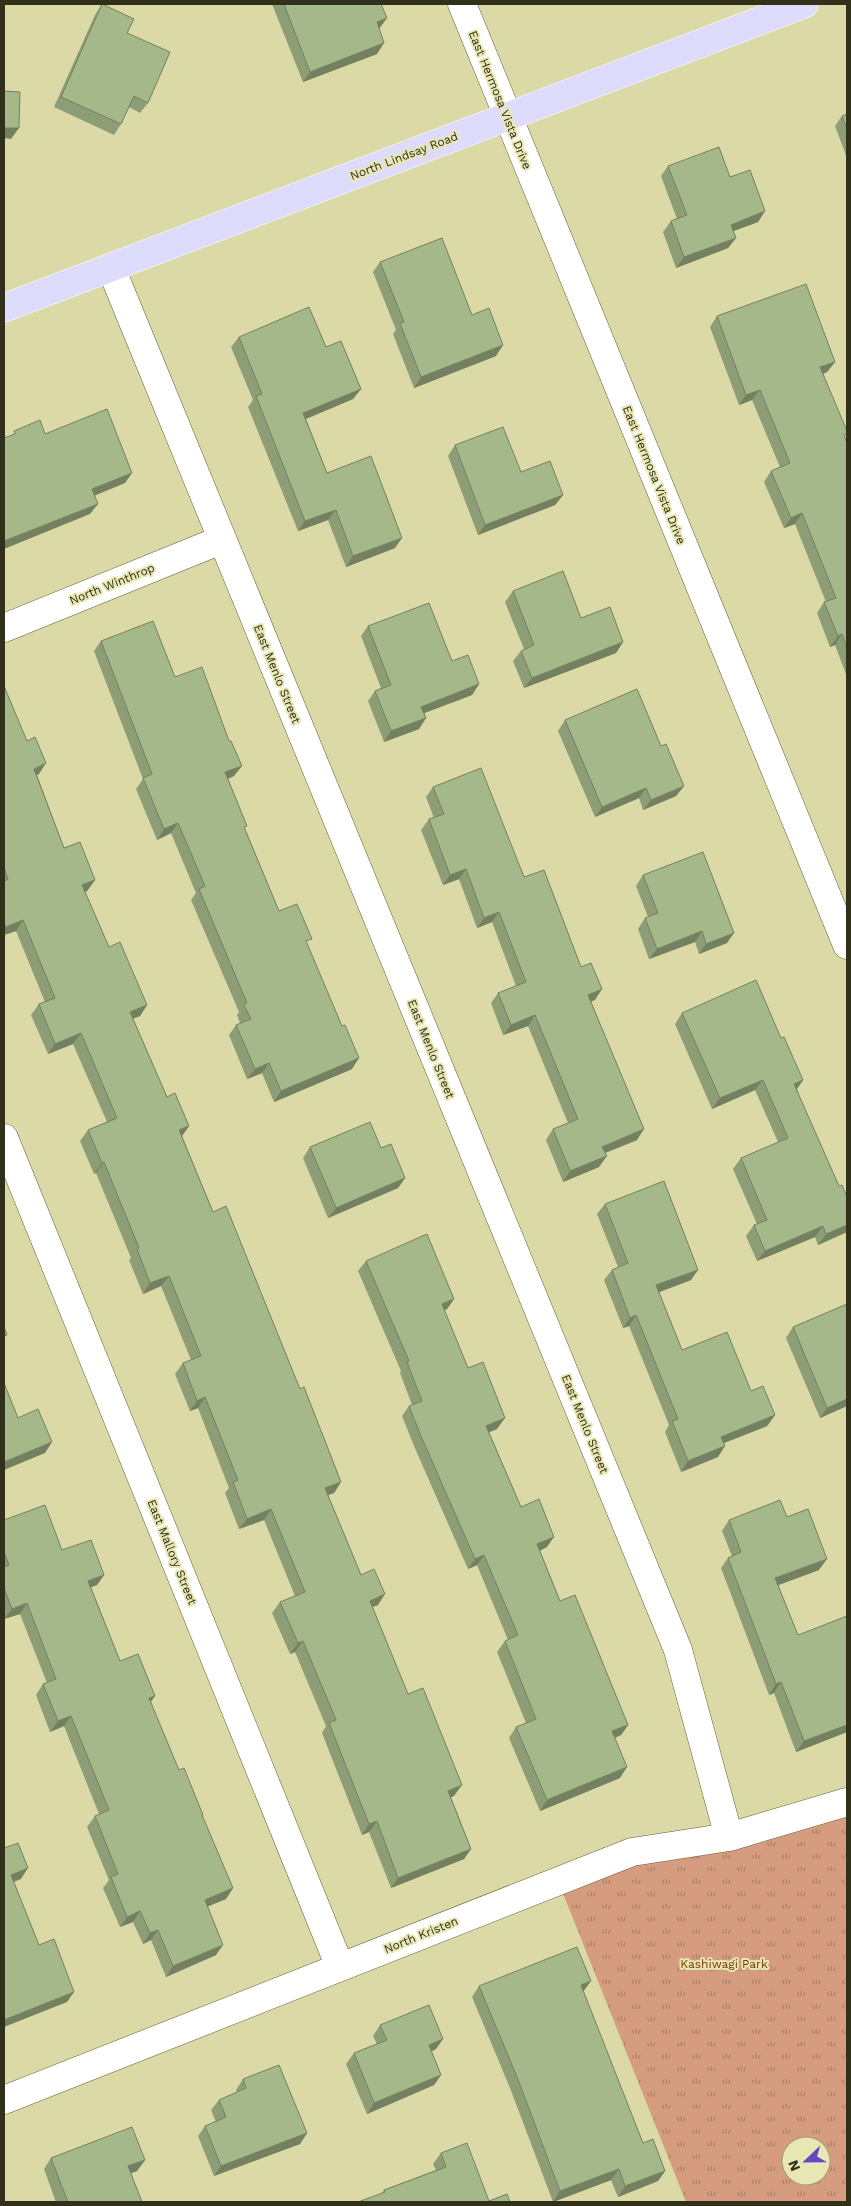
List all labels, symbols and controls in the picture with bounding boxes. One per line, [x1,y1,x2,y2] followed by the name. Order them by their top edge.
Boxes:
[466,29,534,171] street label: East Hermosa Vista Drive
[348,129,460,183] street label: North Lindsay Road
[620,404,688,546] street label: East Hermosa Vista Drive
[67,561,157,607] street label: North Winthrop
[251,622,303,726] street label: East Menlo Street
[405,997,457,1101] street label: East Menlo Street
[559,1372,611,1476] street label: East Menlo Street
[144,1497,200,1607] street label: East Mallory Street
[382,1914,460,1956] street label: North Kristen
[680,1957,768,1971] park label: Kashiwagi Park
[781,2136,831,2186] north arrow
[785,2158,803,2174] text: N

